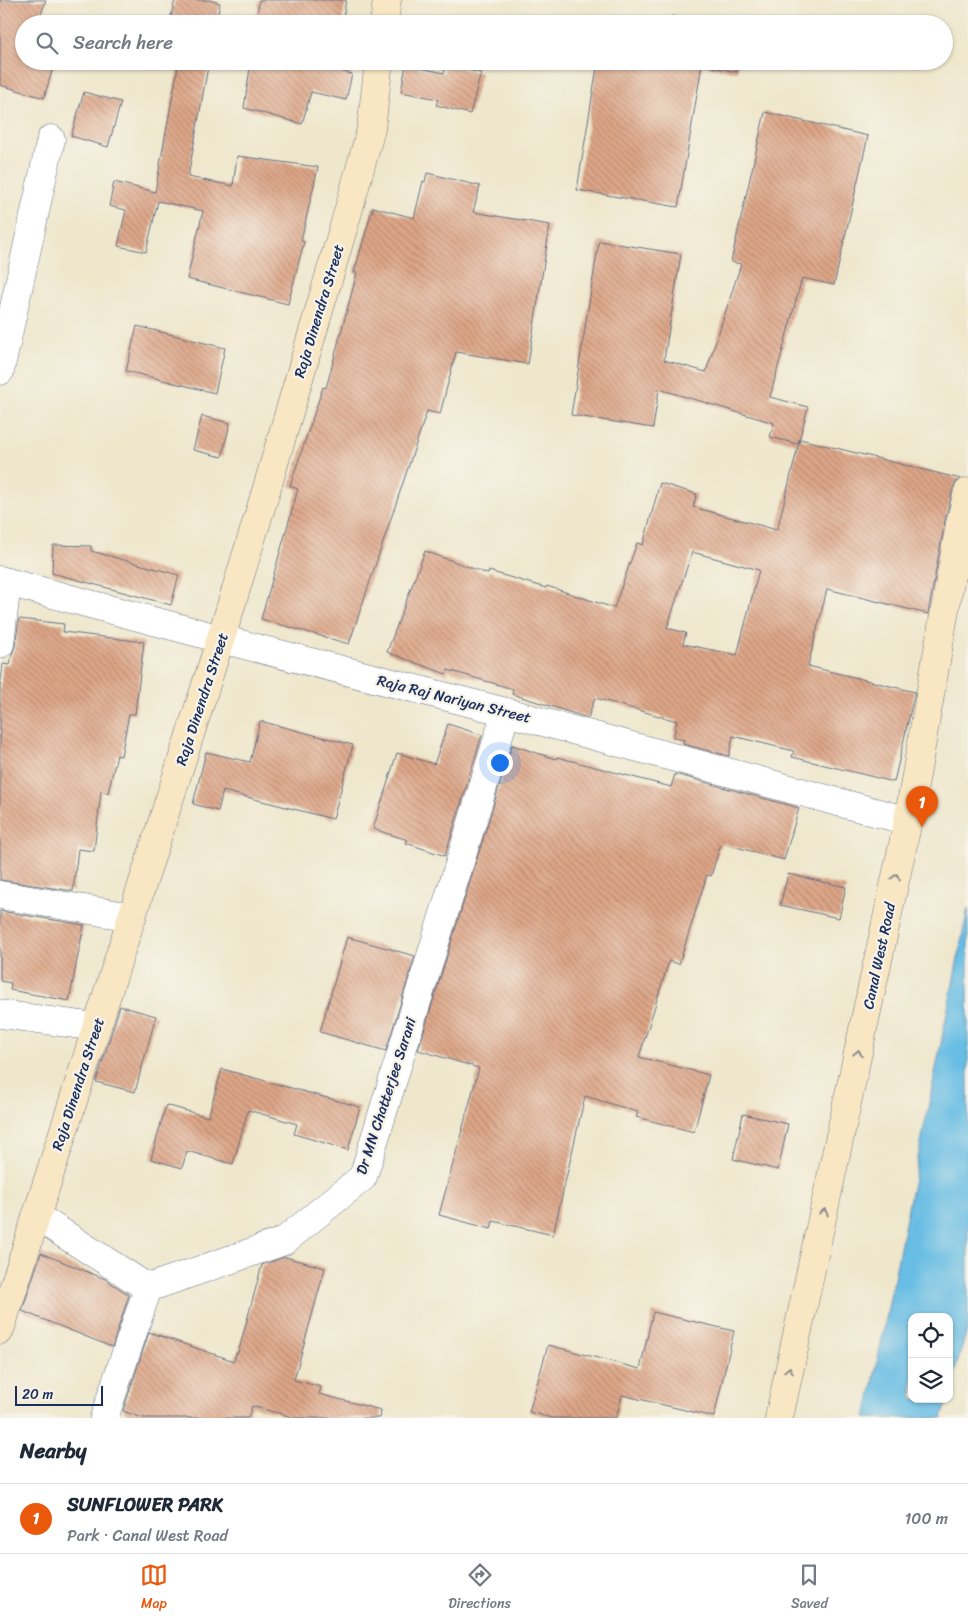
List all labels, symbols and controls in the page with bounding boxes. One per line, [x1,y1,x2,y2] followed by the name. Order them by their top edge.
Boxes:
[15,15,953,70] search box
[73,26,173,59] text: Search here
[33,29,61,57] icon: search
[286,241,352,381] street label: Raja Dinendra Street
[168,629,236,769] street label: Raja Dinendra Street
[374,667,534,731] street label: Raja Raj Nariyan Street
[487,750,513,776] your location
[906,786,938,827] pin: 1
[890,872,900,881] one-way arrow
[855,899,903,1012] street label: Canal West Road
[348,1013,424,1178] street label: Dr MN Chatterjee Sarani
[44,1014,112,1154] street label: Raja Dinendra Street
[852,1048,863,1057] one-way arrow
[818,1207,828,1216] one-way arrow
[908,1313,953,1403] map controls
[908,1313,953,1358] button: locate
[908,1358,953,1403] button: layers
[783,1366,794,1375] one-way arrow
[22,1382,53,1407] text: 20 m
[15,1383,102,1406] scale bar
[20,1432,86,1470] text: Nearby
[67,1488,223,1521] text: SUNFLOWER PARK
[33,1504,39,1533] text: 1
[904,1504,948,1533] text: 100 m
[67,1521,228,1550] text: Park · Canal West Road
[140,1561,168,1616] tab: Map
[448,1561,511,1616] tab: Directions
[791,1561,828,1616] tab: Saved

